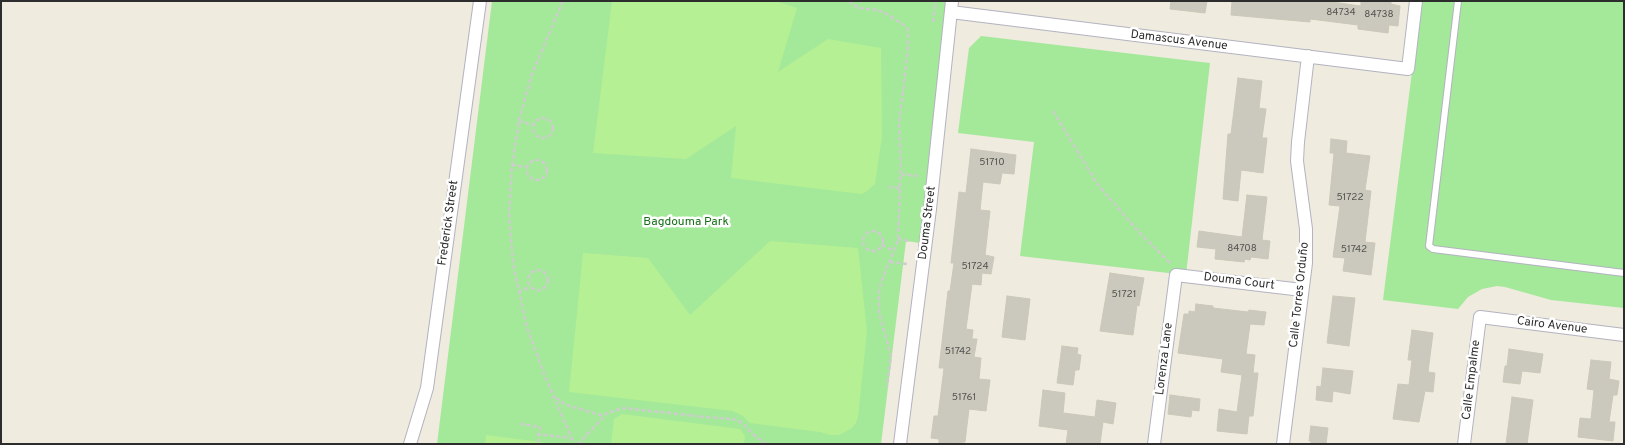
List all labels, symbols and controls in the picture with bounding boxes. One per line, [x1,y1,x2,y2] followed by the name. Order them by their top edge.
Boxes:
[1326,7,1356,19] house number: 84734
[1364,9,1394,21] house number: 84738
[1130,28,1228,54] street label: Damascus Avenue
[979,157,1005,169] house number: 51710
[436,179,462,267] street label: Frederick Street
[916,185,940,261] street label: Douma Street
[1336,192,1364,204] house number: 51722
[643,216,729,230] park label: Bagdouma Park
[1287,241,1313,349] street label: Calle Torres Orduño
[1227,243,1257,255] house number: 84708
[1341,244,1367,256] house number: 51742
[961,261,989,273] house number: 51724
[1203,270,1275,294] street label: Douma Court
[1112,289,1136,301] house number: 51721
[1516,315,1588,337] street label: Cairo Avenue
[1153,322,1177,396] street label: Lorenza Lane
[1460,339,1484,421] street label: Calle Empalme
[945,346,971,358] house number: 51742
[952,392,976,404] house number: 51761

